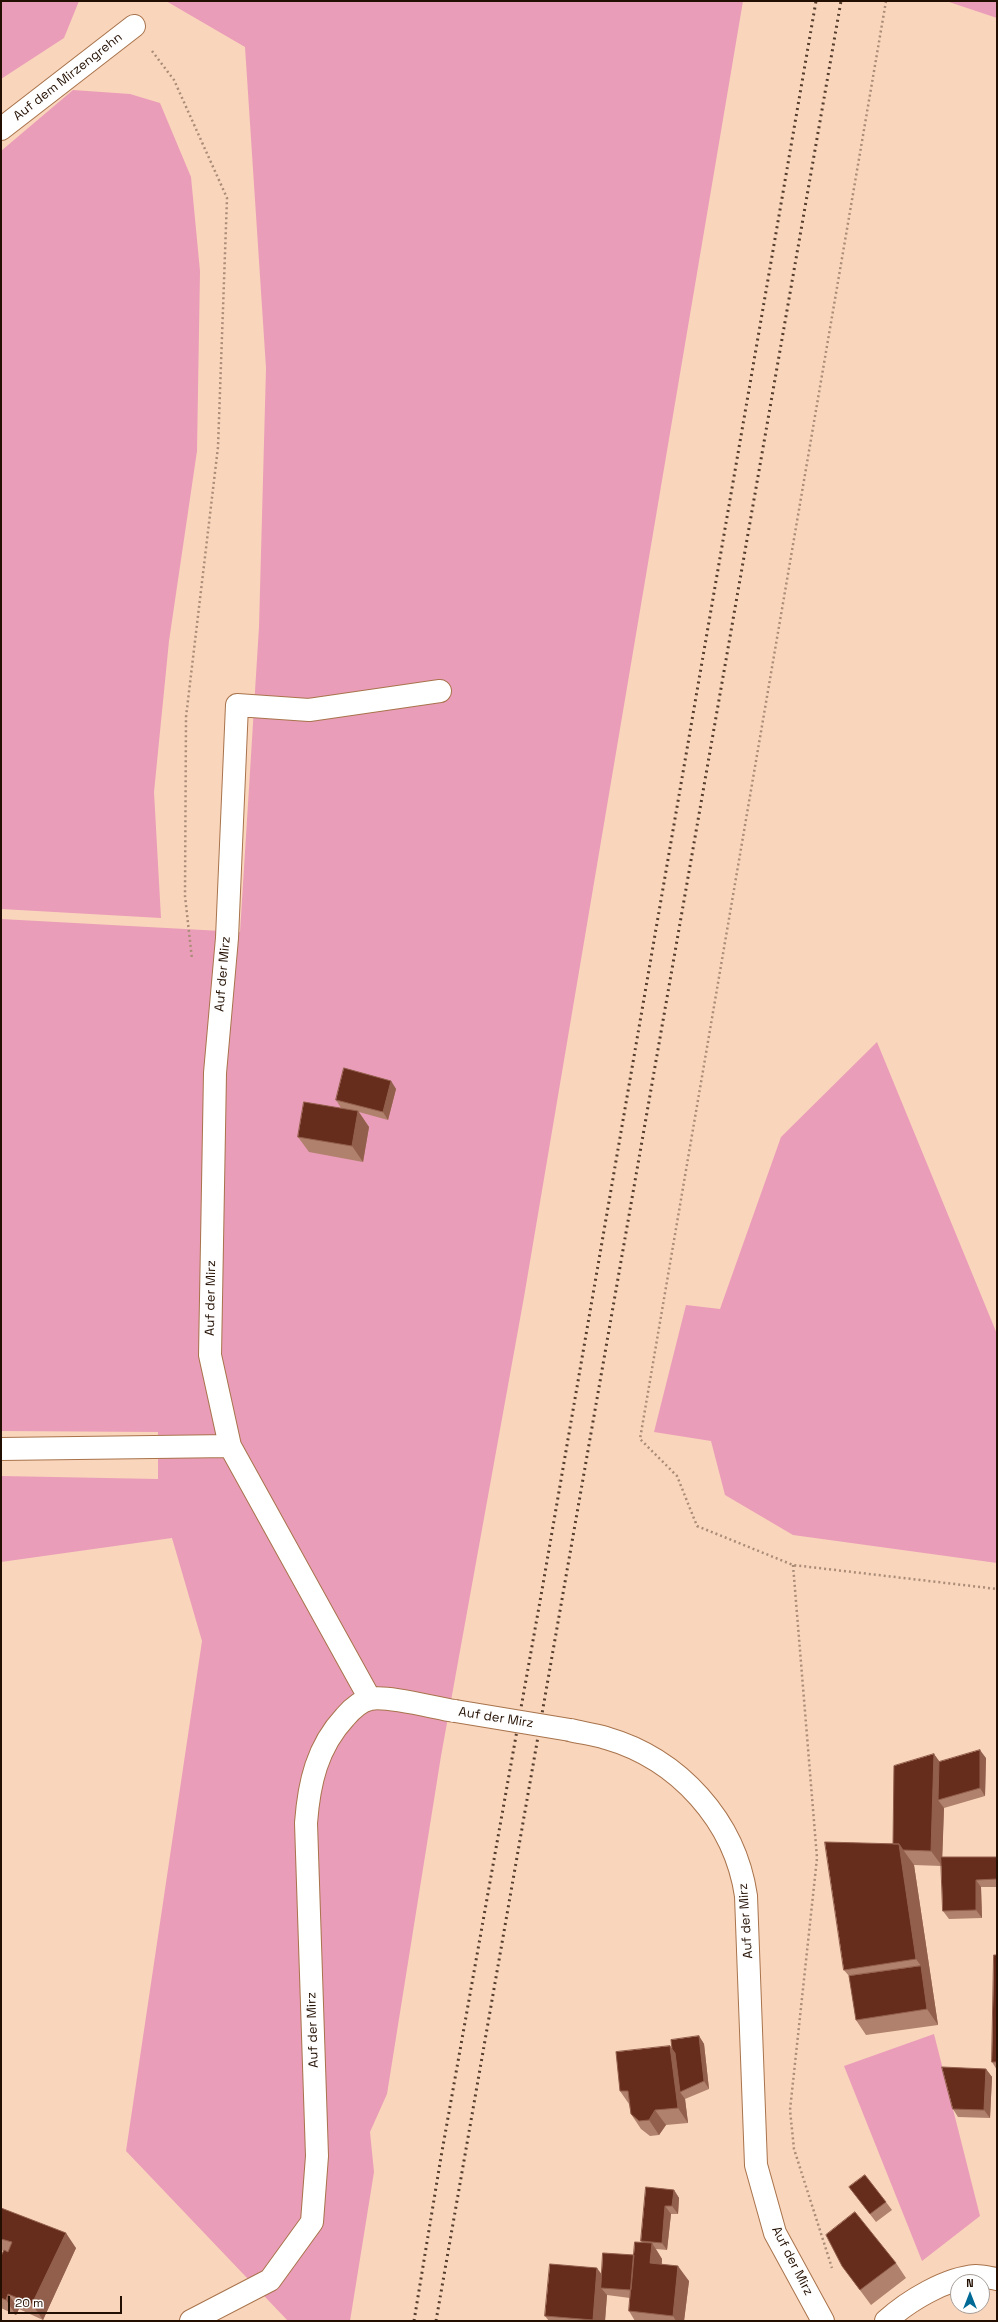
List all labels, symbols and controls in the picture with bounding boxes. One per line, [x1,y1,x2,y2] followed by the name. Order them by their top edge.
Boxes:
[10,30,126,124] street label: Auf dem Mirzengrehn
[212,936,234,1012] street label: Auf der Mirz
[203,1260,219,1336] street label: Auf der Mirz
[457,1704,535,1732] street label: Auf der Mirz
[736,1883,756,1959] street label: Auf der Mirz
[304,1992,322,2068] street label: Auf der Mirz
[768,2224,816,2298] street label: Auf der Mirz
[950,2274,990,2314] north arrow
[966,2276,974,2290] text: N
[10,2288,124,2314] scale bar
[15,2295,43,2311] text: 20 m

